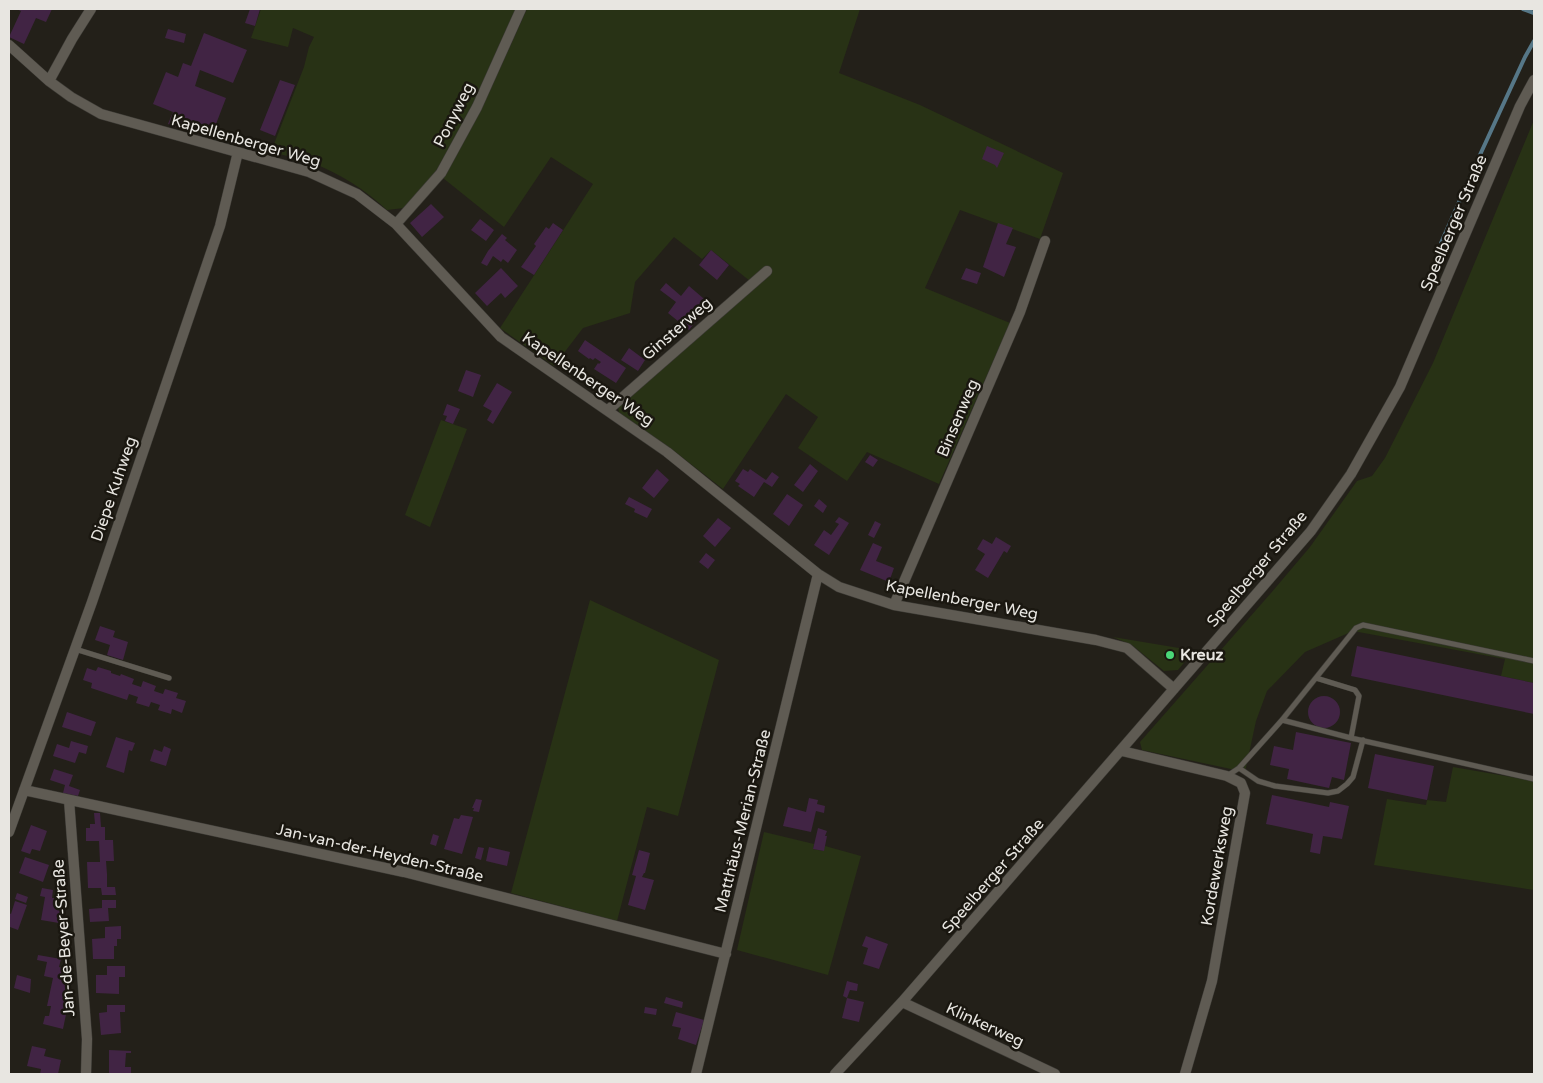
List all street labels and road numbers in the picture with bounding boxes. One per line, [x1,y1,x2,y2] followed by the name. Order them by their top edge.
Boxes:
[429,79,479,151] street label: Ponyweg
[169,110,323,172] street label: Kapellenberger Weg
[1416,152,1492,294] street label: Speelberger Straße
[638,293,716,365] street label: Ginsterweg
[518,327,658,431] street label: Kapellenberger Weg
[933,376,983,460] street label: Binsenweg
[87,434,141,544] street label: Diepe Kuhweg
[1202,507,1312,631] street label: Speelberger Straße
[884,575,1040,625] street label: Kapellenberger Weg
[711,727,775,915] street label: Matthäus-Merian-Straße
[1197,805,1237,927] street label: Kordewerksweg
[938,814,1048,938] street label: Speelberger Straße
[274,819,486,887] street label: Jan-van-der-Heyden-Straße
[49,859,79,1017] street label: Jan-de-Beyer-Straße
[943,998,1027,1052] street label: Klinkerweg

